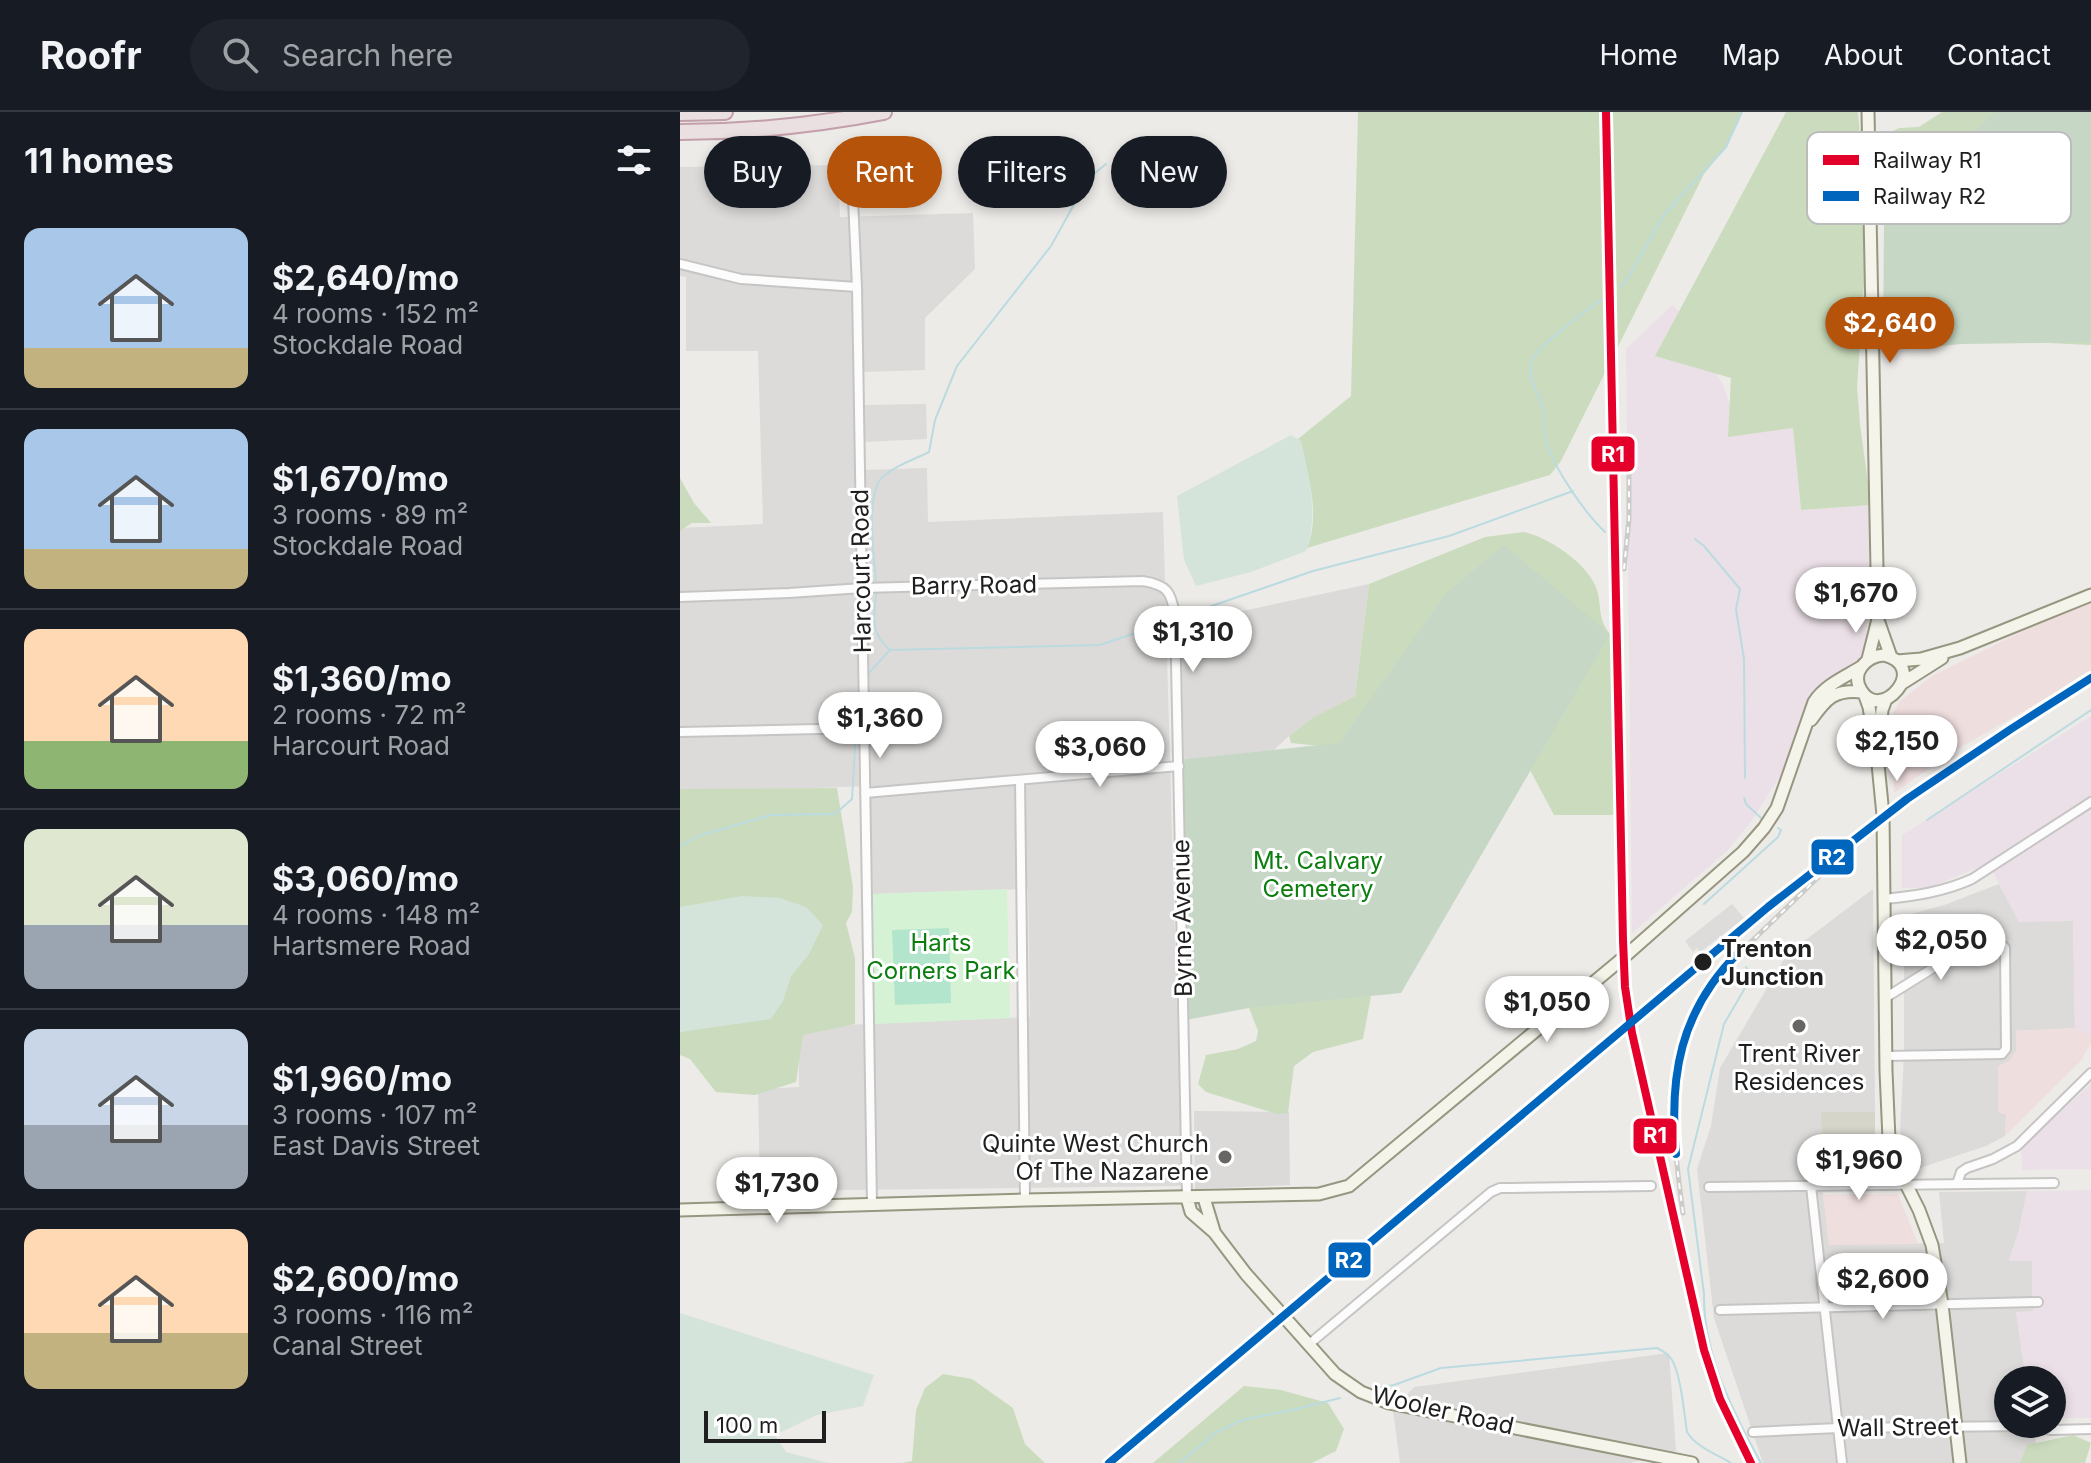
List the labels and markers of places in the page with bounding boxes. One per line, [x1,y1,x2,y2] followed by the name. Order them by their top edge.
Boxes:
[1825,297,1955,365] pin: $2,640
[1791,567,1921,635] pin: $1,670
[1128,606,1258,674] pin: $1,310
[815,692,945,760] pin: $1,360
[1832,715,1962,783] pin: $2,150
[1035,721,1165,789] pin: $3,060
[1876,914,2006,982] pin: $2,050
[1721,934,1824,991] place label: Trenton Junction
[1692,951,1714,973] marker: Trenton Junction
[1482,976,1612,1044] pin: $1,050
[1790,1017,1808,1035] marker: Trent River Residences
[1734,1039,1864,1096] place label: Trent River Residences
[982,1129,1209,1186] place label: Quinte West Church Of The Nazarene
[1794,1134,1924,1202] pin: $1,960
[1216,1148,1234,1166] marker: Quinte West Church Of The Nazarene
[712,1157,842,1225] pin: $1,730
[1818,1253,1948,1321] pin: $2,600

